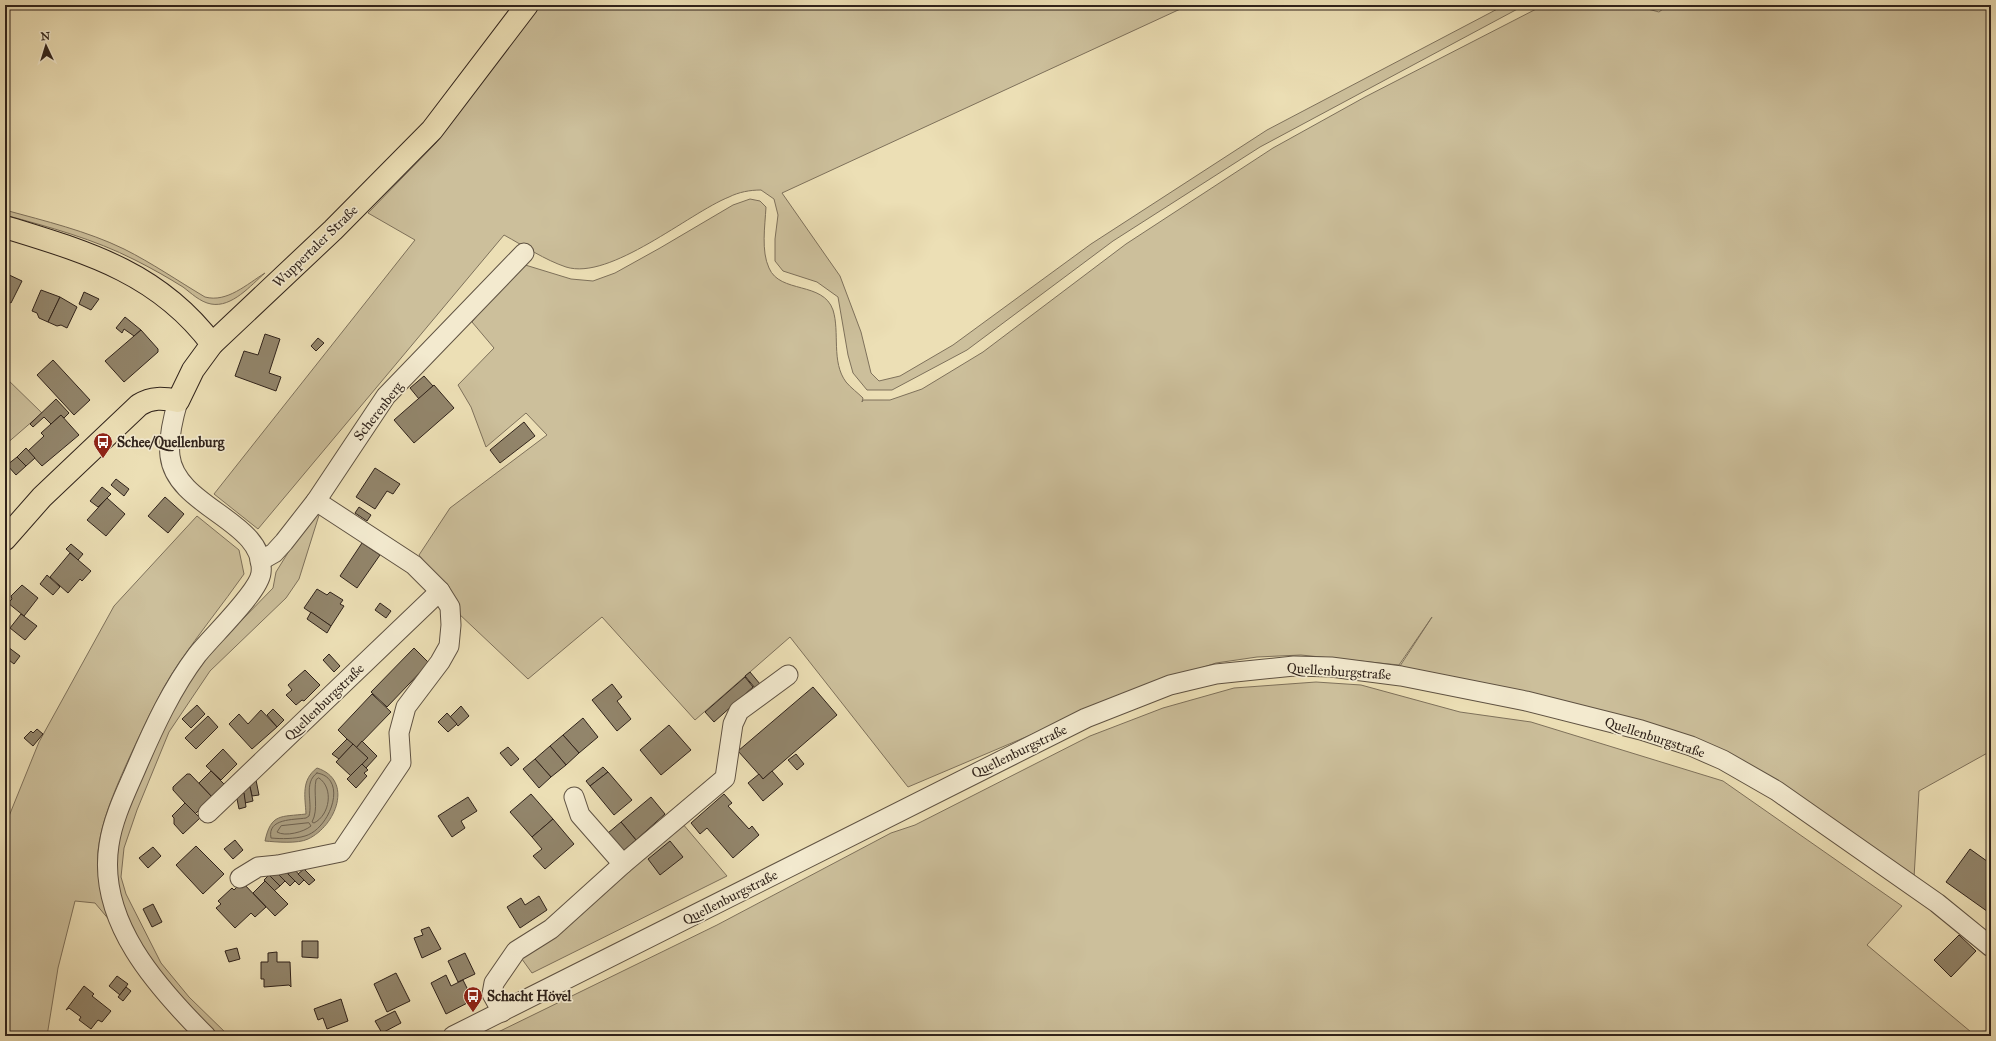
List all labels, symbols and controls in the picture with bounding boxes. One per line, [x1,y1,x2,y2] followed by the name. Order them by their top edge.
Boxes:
[26,26,66,66] north arrow
[40,30,51,43] text: N
[269,201,362,291] street label: Wuppertaler Straße
[350,378,407,444] street label: Scherenberg
[92,431,114,459] bus stop icon: Schee/Quellenburg
[117,434,225,452] place label: Schee/Quellenburg
[1286,659,1392,684] street label: Quellenburgstraße
[281,660,368,745] street label: Quellenburgstraße
[1603,713,1707,762] street label: Quellenburgstraße
[969,721,1070,782] street label: Quellenburgstraße
[680,866,781,929] street label: Quellenburgstraße
[462,985,484,1013] bus stop icon: Schacht Hövel
[487,988,573,1005] place label: Schacht Hövel

